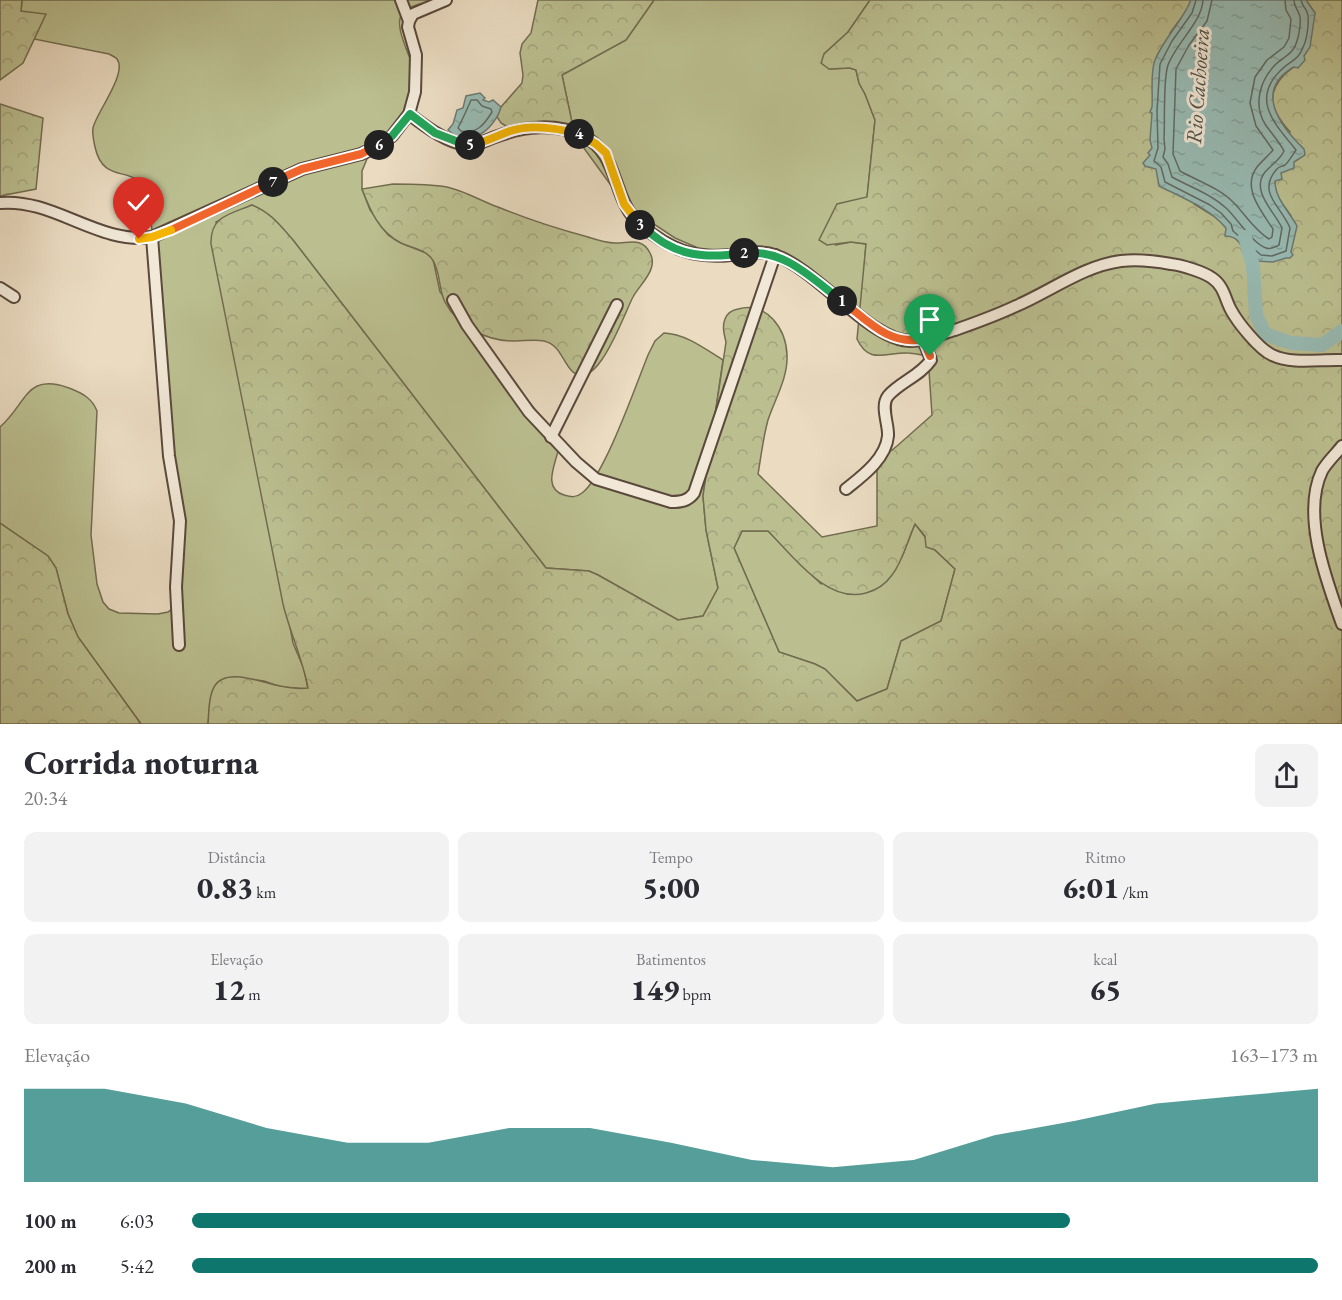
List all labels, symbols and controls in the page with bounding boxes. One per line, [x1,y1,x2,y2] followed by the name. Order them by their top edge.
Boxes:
[1179,27,1216,145] water label: Rio Cachoeira
[564,119,594,149] pin: 4
[575,123,583,144] text: 4
[364,130,394,160] pin: 6
[455,130,485,160] pin: 5
[375,134,383,155] text: 6
[466,134,474,155] text: 5
[258,167,288,197] pin: 7
[269,171,277,192] text: 7
[113,177,164,239] pin
[122,186,155,219] icon: check
[625,210,655,240] pin: 3
[636,214,644,235] text: 3
[729,238,759,268] pin: 2
[740,242,748,263] text: 2
[827,286,857,316] pin: 1
[838,290,846,311] text: 1
[904,294,955,356] pin
[913,303,946,336] icon: arrive
[24,741,258,784] text: Corrida noturna
[1255,744,1318,807] button: share
[24,785,67,811] text: 20:34
[208,847,266,868] text: Distância
[649,847,693,868] text: Tempo
[1085,847,1126,868] text: Ritmo
[197,868,253,907] text: 0.83
[642,868,700,907] text: 5:00
[1062,868,1119,907] text: 6:01
[253,882,276,903] text: km
[1119,882,1149,903] text: /km
[210,949,263,970] text: Elevação
[636,949,706,970] text: Batimentos
[1093,949,1117,970] text: kcal
[213,970,245,1009] text: 12
[631,970,679,1009] text: 149
[1089,970,1122,1009] text: 65
[245,984,261,1005] text: m
[679,984,711,1005] text: bpm
[24,1042,90,1068] text: Elevação
[1230,1042,1318,1068] text: 163–173 m
[24,1208,77,1234] text: 100 m
[120,1208,154,1234] text: 6:03
[24,1253,77,1279] text: 200 m
[120,1253,154,1279] text: 5:42

